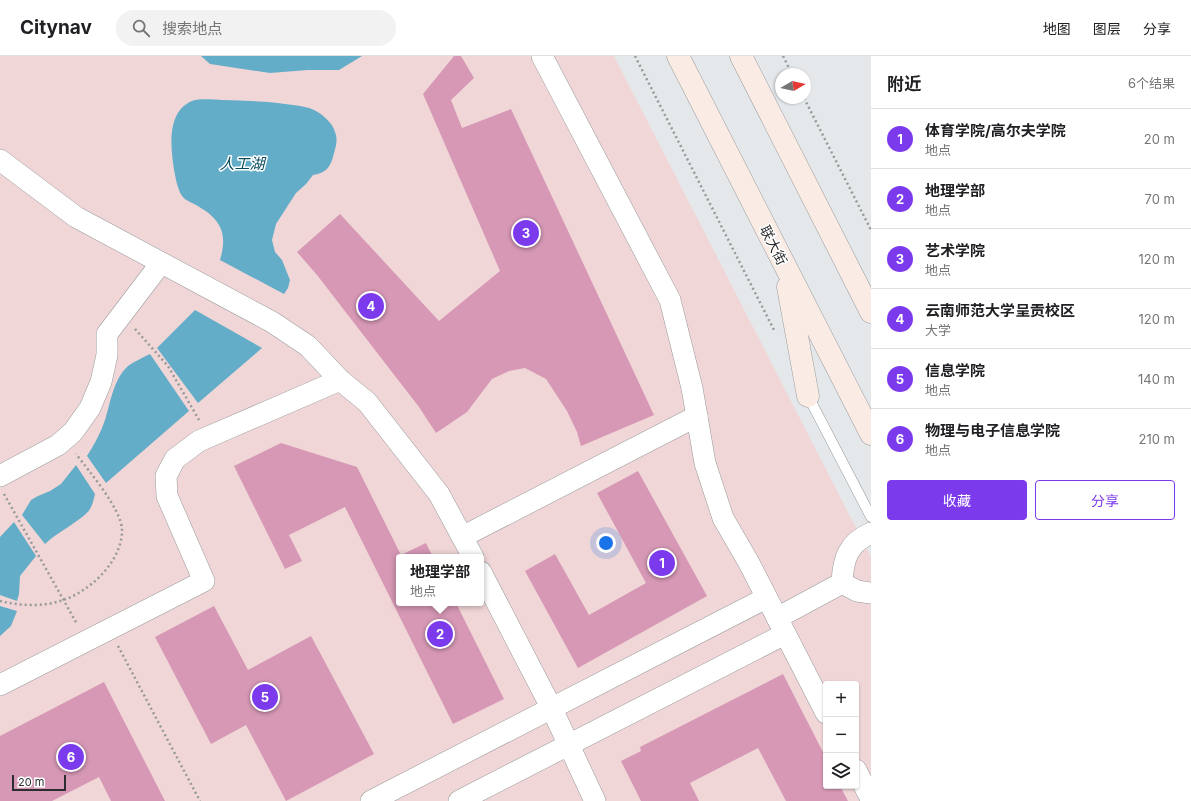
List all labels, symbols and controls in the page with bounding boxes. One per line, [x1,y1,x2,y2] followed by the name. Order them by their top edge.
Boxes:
[116,10,396,46] search box
[20,16,92,39] text: Citynav
[130,17,152,39] icon: search
[162,19,222,38] text: 搜索地点
[1043,20,1071,37] text: 地图
[1093,20,1121,37] text: 图层
[1143,20,1171,37] text: 分享
[775,68,811,104] north arrow
[887,74,921,94] text: 附近
[1128,75,1175,91] text: 6个结果
[925,121,1066,140] text: 体育学院/高尔夫学院
[897,131,903,147] text: 1
[1144,131,1175,147] text: 20 m
[925,142,951,158] text: 地点
[219,154,266,173] water label: 人工湖
[925,181,985,200] text: 地理学部
[896,191,904,207] text: 2
[1145,191,1175,207] text: 70 m
[925,202,951,218] text: 地点
[513,218,539,248] pin: 3
[757,222,791,268] street label: 联大街
[925,241,985,260] text: 艺术学院
[896,251,904,267] text: 3
[1139,251,1175,267] text: 120 m
[925,262,951,278] text: 地点
[358,291,384,321] pin: 4
[925,301,1075,320] text: 云南师范大学呈贡校区
[896,311,904,327] text: 4
[1139,311,1175,327] text: 120 m
[925,322,951,338] text: 大学
[925,361,985,380] text: 信息学院
[896,371,904,387] text: 5
[1138,371,1175,387] text: 140 m
[925,382,951,398] text: 地点
[925,421,1060,440] text: 物理与电子信息学院
[896,431,904,447] text: 6
[1139,431,1175,447] text: 210 m
[925,442,951,458] text: 地点
[887,480,1027,520] button: 收藏
[1035,480,1175,520] button: 分享
[596,533,616,553] your location
[649,548,675,578] pin: 1
[396,554,484,606] popup
[410,562,470,581] text: 地理学部
[410,583,436,599] text: 地点
[427,619,453,649] pin: 2
[823,681,859,789] map controls
[823,681,859,717] button: +
[252,682,278,712] pin: 5
[823,717,859,753] button: −
[58,742,84,772] pin: 6
[823,753,859,789] button: layers
[12,773,66,792] scale bar
[18,775,44,789] text: 20 m

